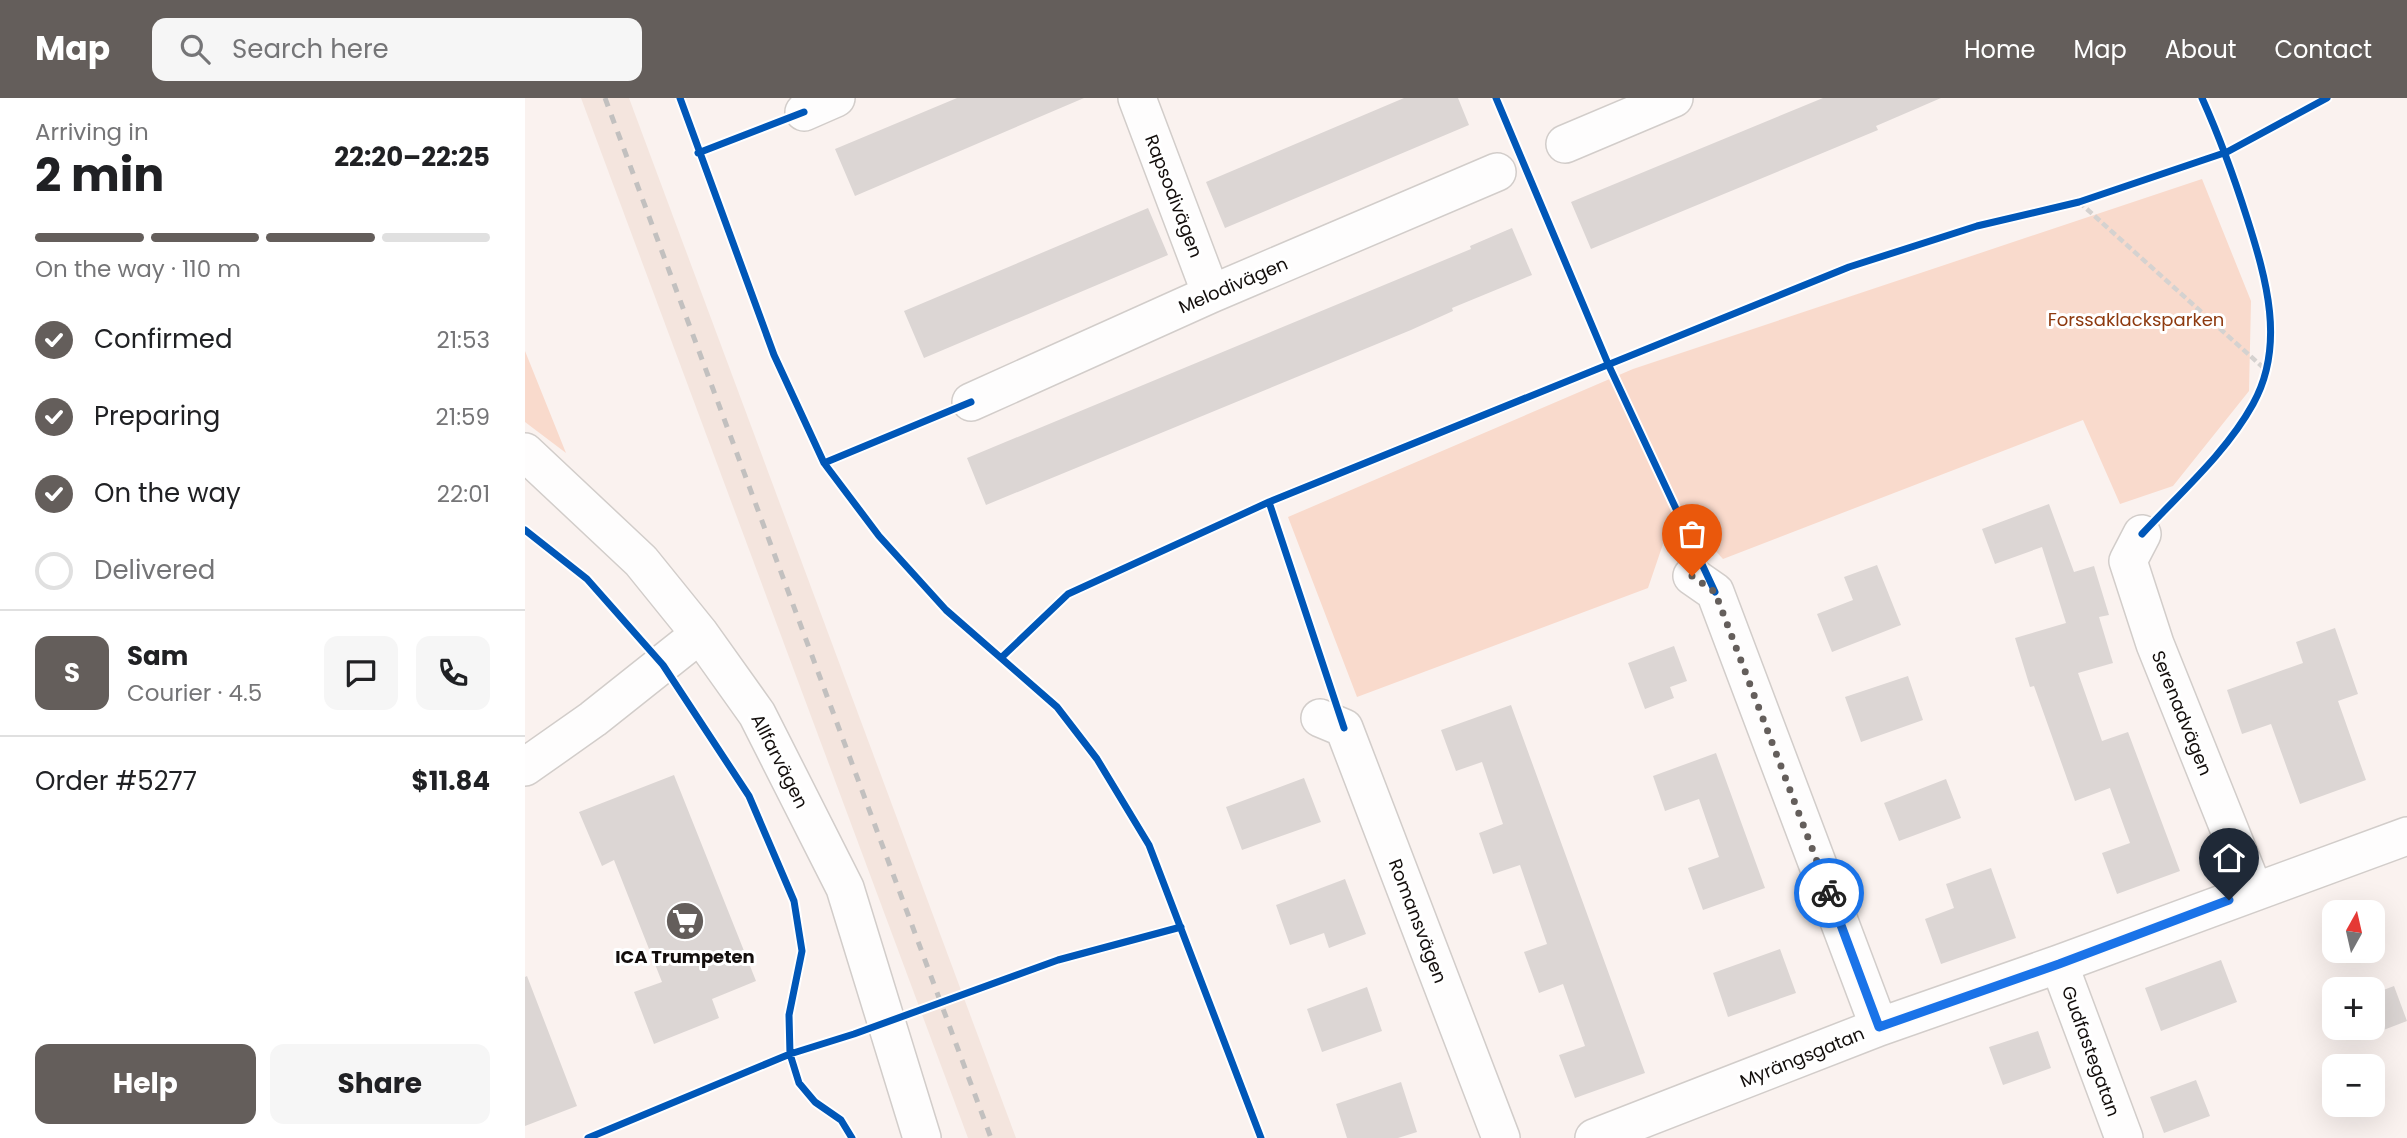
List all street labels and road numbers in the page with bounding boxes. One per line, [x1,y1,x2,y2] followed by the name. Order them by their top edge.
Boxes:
[1139,131,1209,261] street label: Rapsodivägen
[1175,251,1291,319] street label: Melodivägen
[2146,647,2218,779] street label: Serenadvägen
[746,709,814,813] street label: Allfarvägen
[1383,855,1453,987] street label: Romansvägen
[2056,982,2126,1120] street label: Gudfastegatan
[1736,1021,1868,1093] street label: Myrängsgatan

